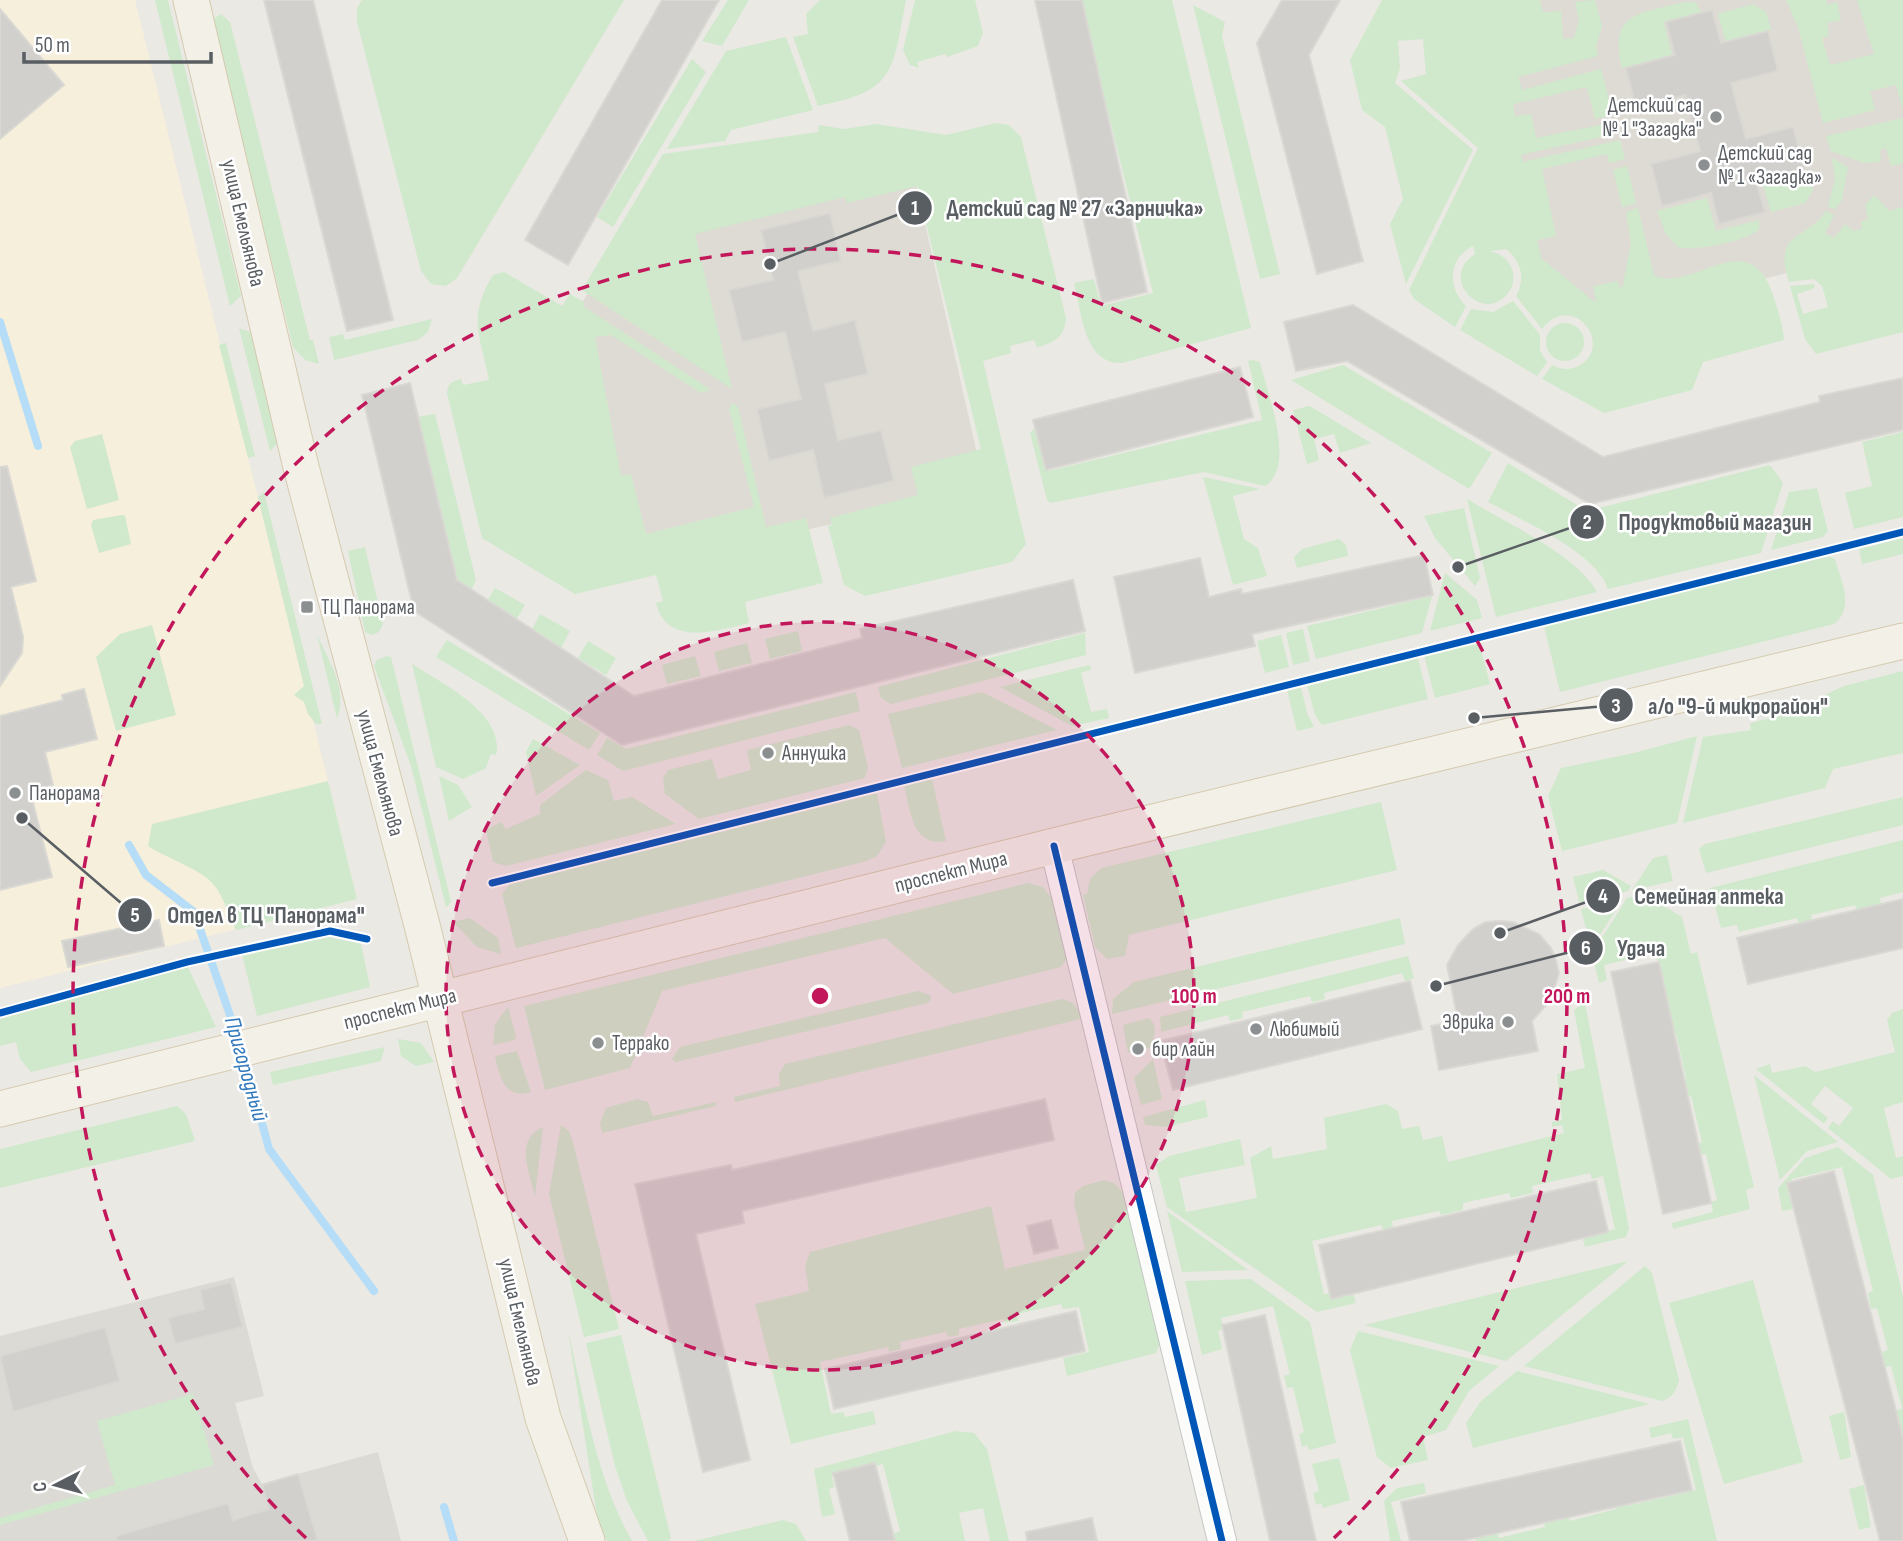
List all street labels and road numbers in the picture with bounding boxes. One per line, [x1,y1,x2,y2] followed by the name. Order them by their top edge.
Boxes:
[216,157,270,289] street label: улица Емельянова
[351,707,409,839] street label: улица Емельянова
[892,846,1010,898] street label: проспект Мира
[341,983,459,1035] street label: проспект Мира
[493,1256,547,1388] street label: улица Емельянова

